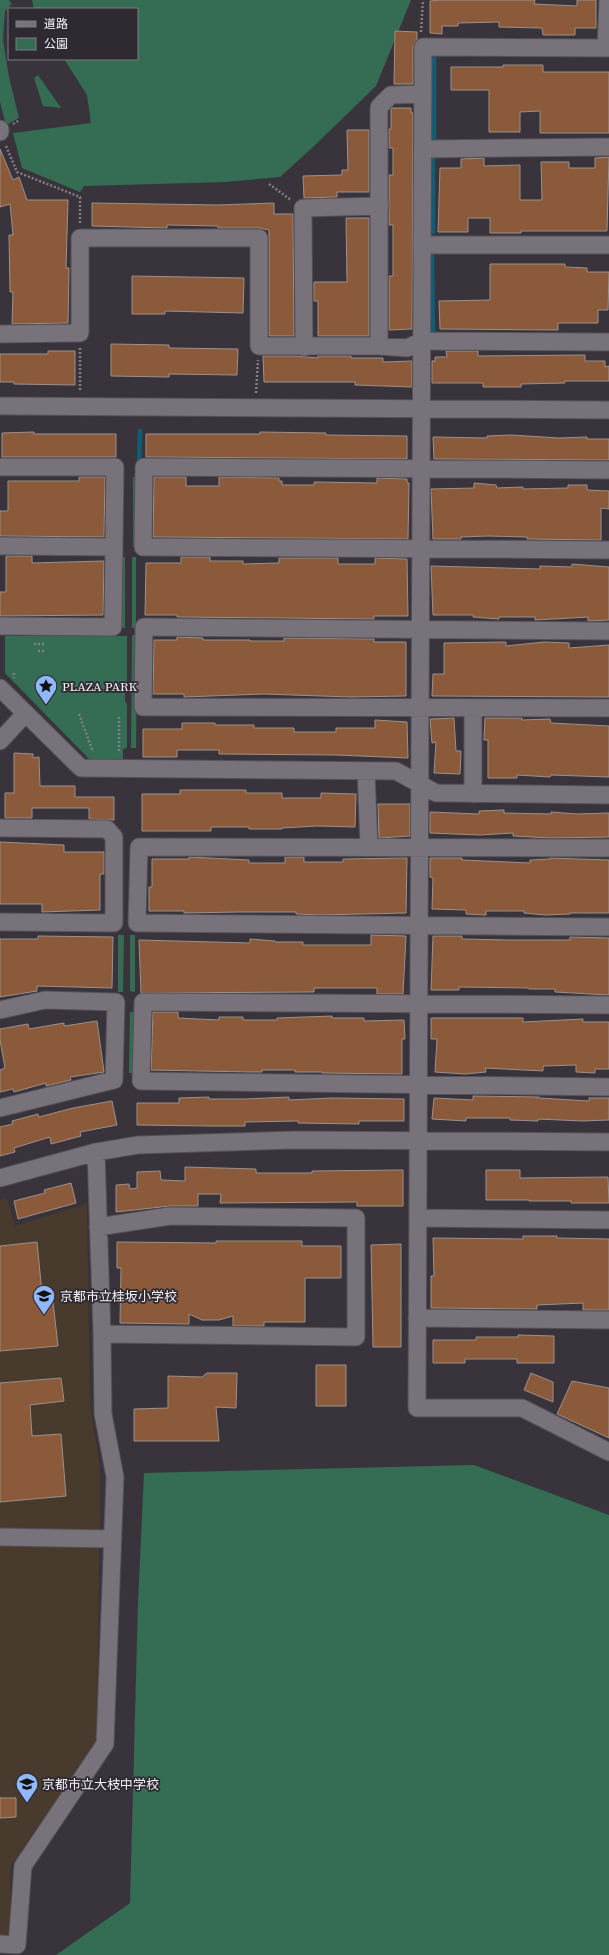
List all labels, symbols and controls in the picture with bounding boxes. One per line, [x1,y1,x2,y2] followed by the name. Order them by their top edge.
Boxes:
[8,8,138,60] legend
[44,16,68,32] text: 道路
[44,36,68,52] text: 公園
[33,673,59,706] place icon: PLAZA PARK
[62,678,138,695] place label: PLAZA PARK
[31,1283,57,1316] school or university icon: 京都市立桂坂小学校
[60,1288,177,1305] place label: 京都市立桂坂小学校
[14,1771,40,1804] school or university icon: 京都市立大枝中学校
[42,1776,159,1793] place label: 京都市立大枝中学校

